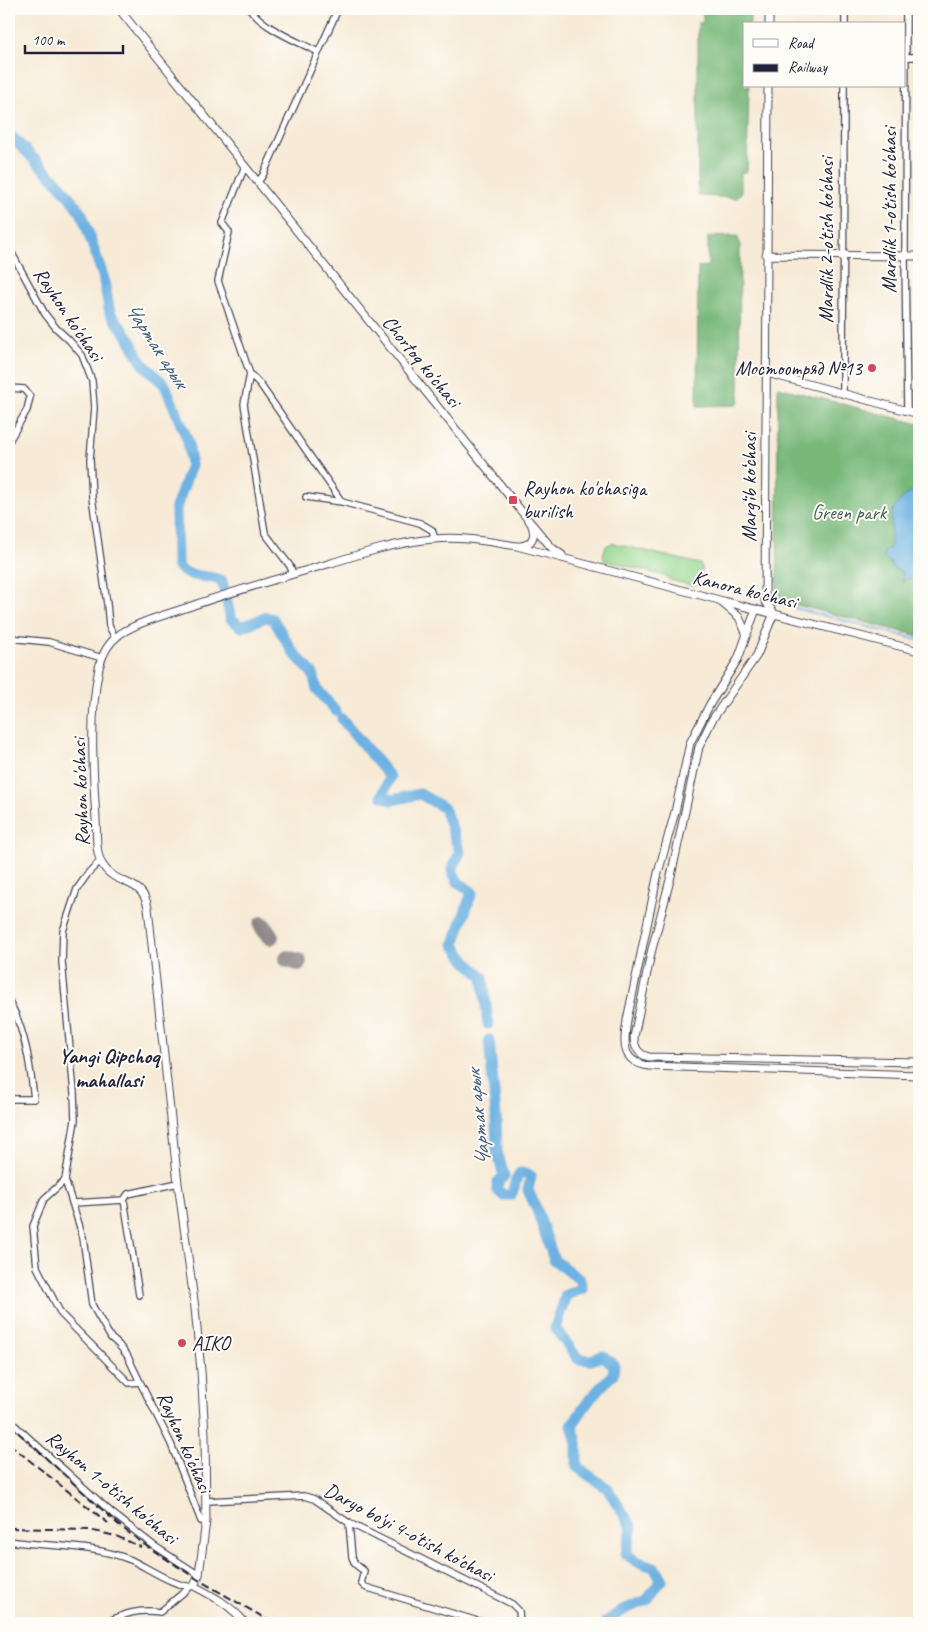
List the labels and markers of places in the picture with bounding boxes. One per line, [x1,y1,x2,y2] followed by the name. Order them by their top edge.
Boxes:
[735,356,864,381] place label: Мостоотряд №13
[866,362,878,374] marker: Мостоотряд №13
[523,476,648,524] place label: Rayhon ko'chasiga burilish
[507,494,519,506] marker: Rayhon ko'chasiga burilish
[192,1331,232,1356] place label: AIKO
[176,1337,188,1349] marker: AIKO

